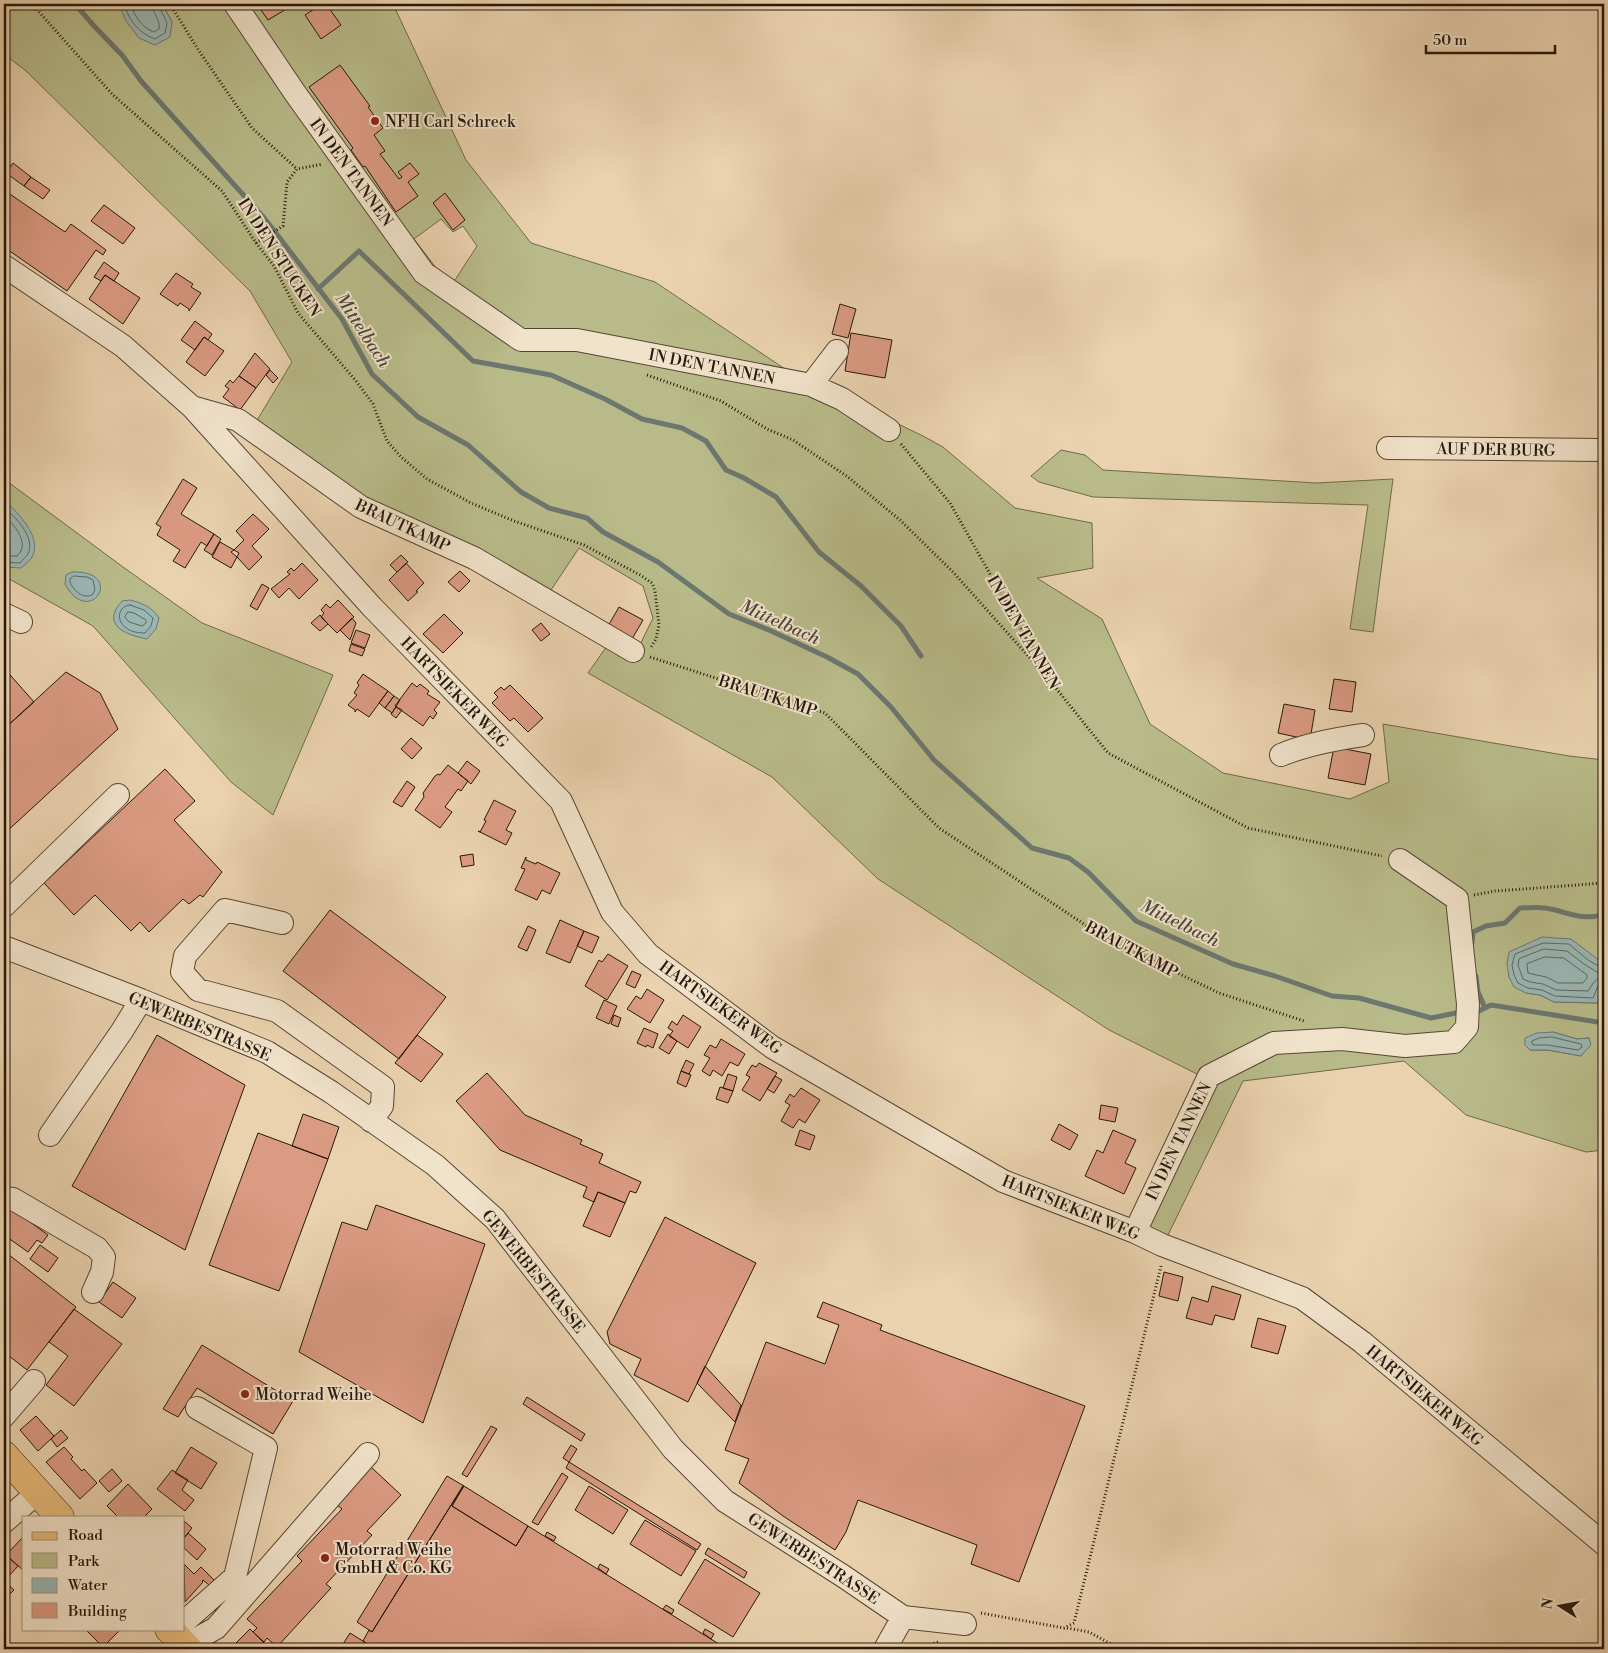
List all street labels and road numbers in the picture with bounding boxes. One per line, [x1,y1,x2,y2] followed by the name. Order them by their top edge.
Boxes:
[305,115,397,231] street label: IN DEN TANNEN
[233,194,325,321] street label: IN DEN STUCKEN
[647,345,777,389] street label: IN DEN TANNEN
[1435,439,1556,461] street label: AUF DER BURG
[351,495,453,557] street label: BRAUTKAMP
[982,572,1064,693] street label: IN DEN TANNEN
[396,633,513,753] street label: HARTSIEKER WEG
[715,670,820,721] street label: BRAUTKAMP
[1081,917,1181,983] street label: BRAUTKAMP
[655,957,786,1059] street label: HARTSIEKER WEG
[125,988,274,1066] street label: GEWERBESTRASSE
[1142,1079,1216,1204] street label: IN DEN TANNEN
[999,1171,1143,1245] street label: HARTSIEKER WEG
[477,1206,589,1337] street label: GEWERBESTRASSE
[1362,1341,1487,1451] street label: HARTSIEKER WEG
[744,1509,883,1609] street label: GEWERBESTRASSE

